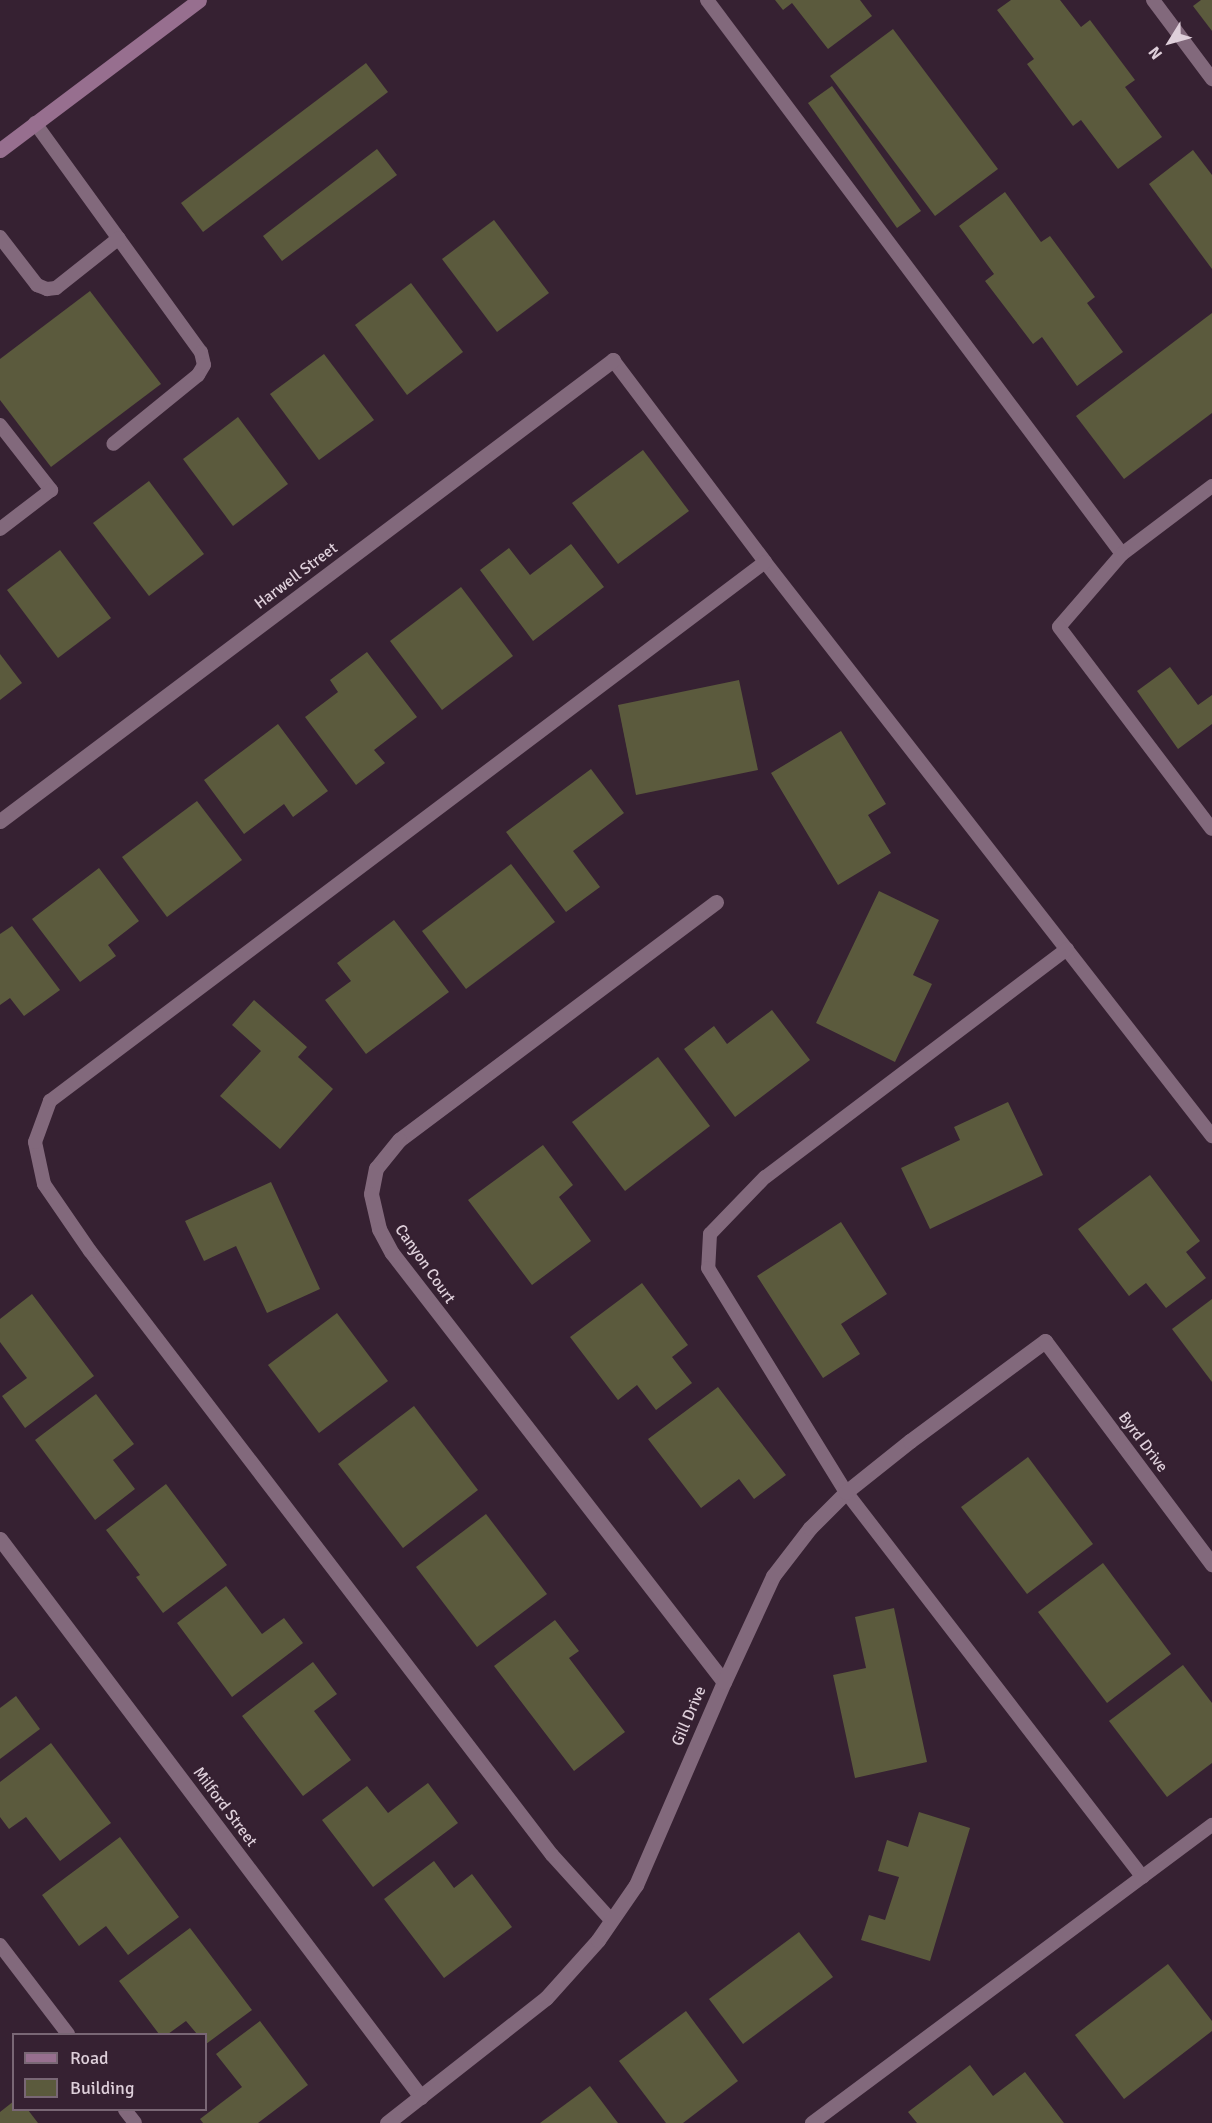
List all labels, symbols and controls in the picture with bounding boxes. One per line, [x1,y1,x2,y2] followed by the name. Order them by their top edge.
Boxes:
[1140,12,1200,72] north arrow
[1144,42,1167,63] text: N
[251,539,341,613] street label: Harwell Street
[391,1221,459,1307] street label: Canyon Court
[1114,1408,1172,1476] street label: Byrd Drive
[668,1683,710,1749] street label: Gill Drive
[189,1763,261,1851] street label: Milford Street
[12,2033,207,2111] legend
[70,2047,109,2069] text: Road
[70,2077,134,2099] text: Building

